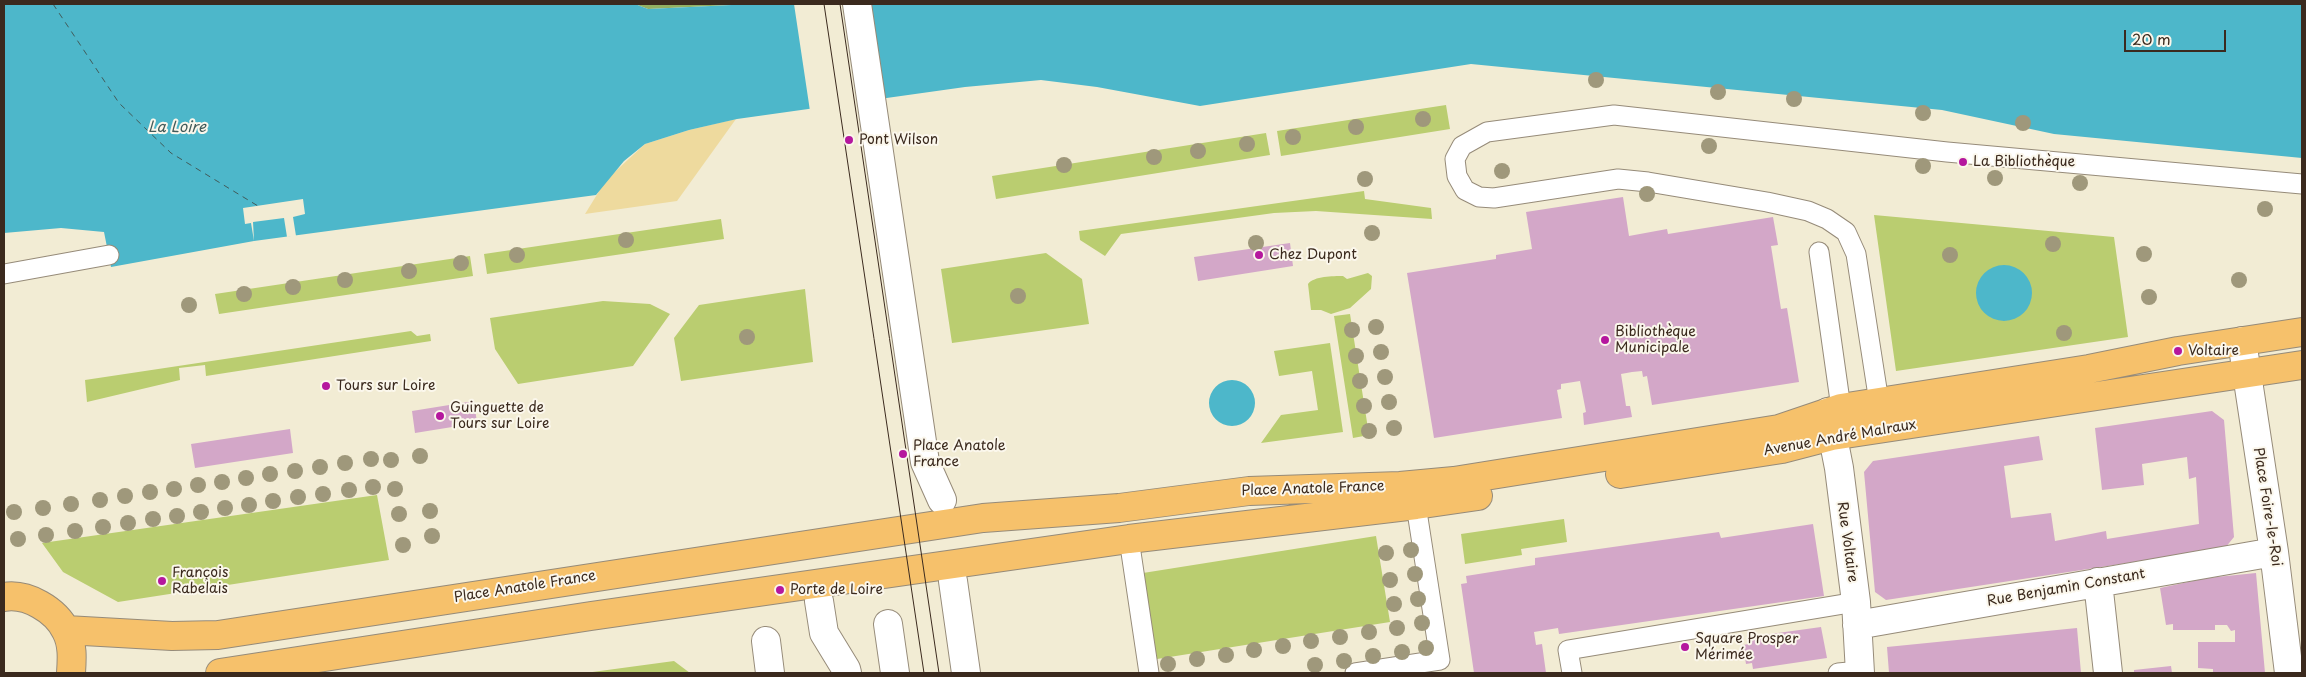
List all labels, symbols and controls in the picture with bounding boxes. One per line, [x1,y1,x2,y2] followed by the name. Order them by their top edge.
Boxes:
[2126,20,2228,52] scale bar
[2132,27,2171,50] text: 20 m
[148,119,206,137] water label: La Loire
[859,132,938,148] place label: Pont Wilson
[843,134,855,146] marker: Pont Wilson
[1973,154,2075,170] place label: La Bibliothèque
[1957,156,1969,168] marker: La Bibliothèque
[1269,247,1357,263] place label: Chez Dupont
[1253,249,1265,261] marker: Chez Dupont
[1615,324,1696,357] place label: Bibliothèque Municipale
[1599,334,1611,346] marker: Bibliothèque Municipale
[2188,343,2239,359] place label: Voltaire
[2172,345,2184,357] marker: Voltaire
[336,378,435,394] place label: Tours sur Loire
[320,380,332,392] marker: Tours sur Loire
[450,400,549,432] place label: Guinguette de Tours sur Loire
[434,410,446,422] marker: Guinguette de Tours sur Loire
[1762,416,1918,460] street label: Avenue André Malraux
[913,438,1006,471] place label: Place Anatole France
[2249,446,2285,568] street label: Place Foire-le-Roi
[897,448,909,460] marker: Place Anatole France
[1241,478,1385,500] street label: Place Anatole France
[1833,501,1861,583] street label: Rue Voltaire
[172,565,228,598] place label: François Rabelais
[1986,566,2146,610] street label: Rue Benjamin Constant
[453,568,597,606] street label: Place Anatole France
[156,575,168,587] marker: François Rabelais
[790,582,883,598] place label: Porte de Loire
[774,584,786,596] marker: Porte de Loire
[1695,631,1798,664] place label: Square Prosper Mérimée
[1679,641,1691,653] marker: Square Prosper Mérimée

